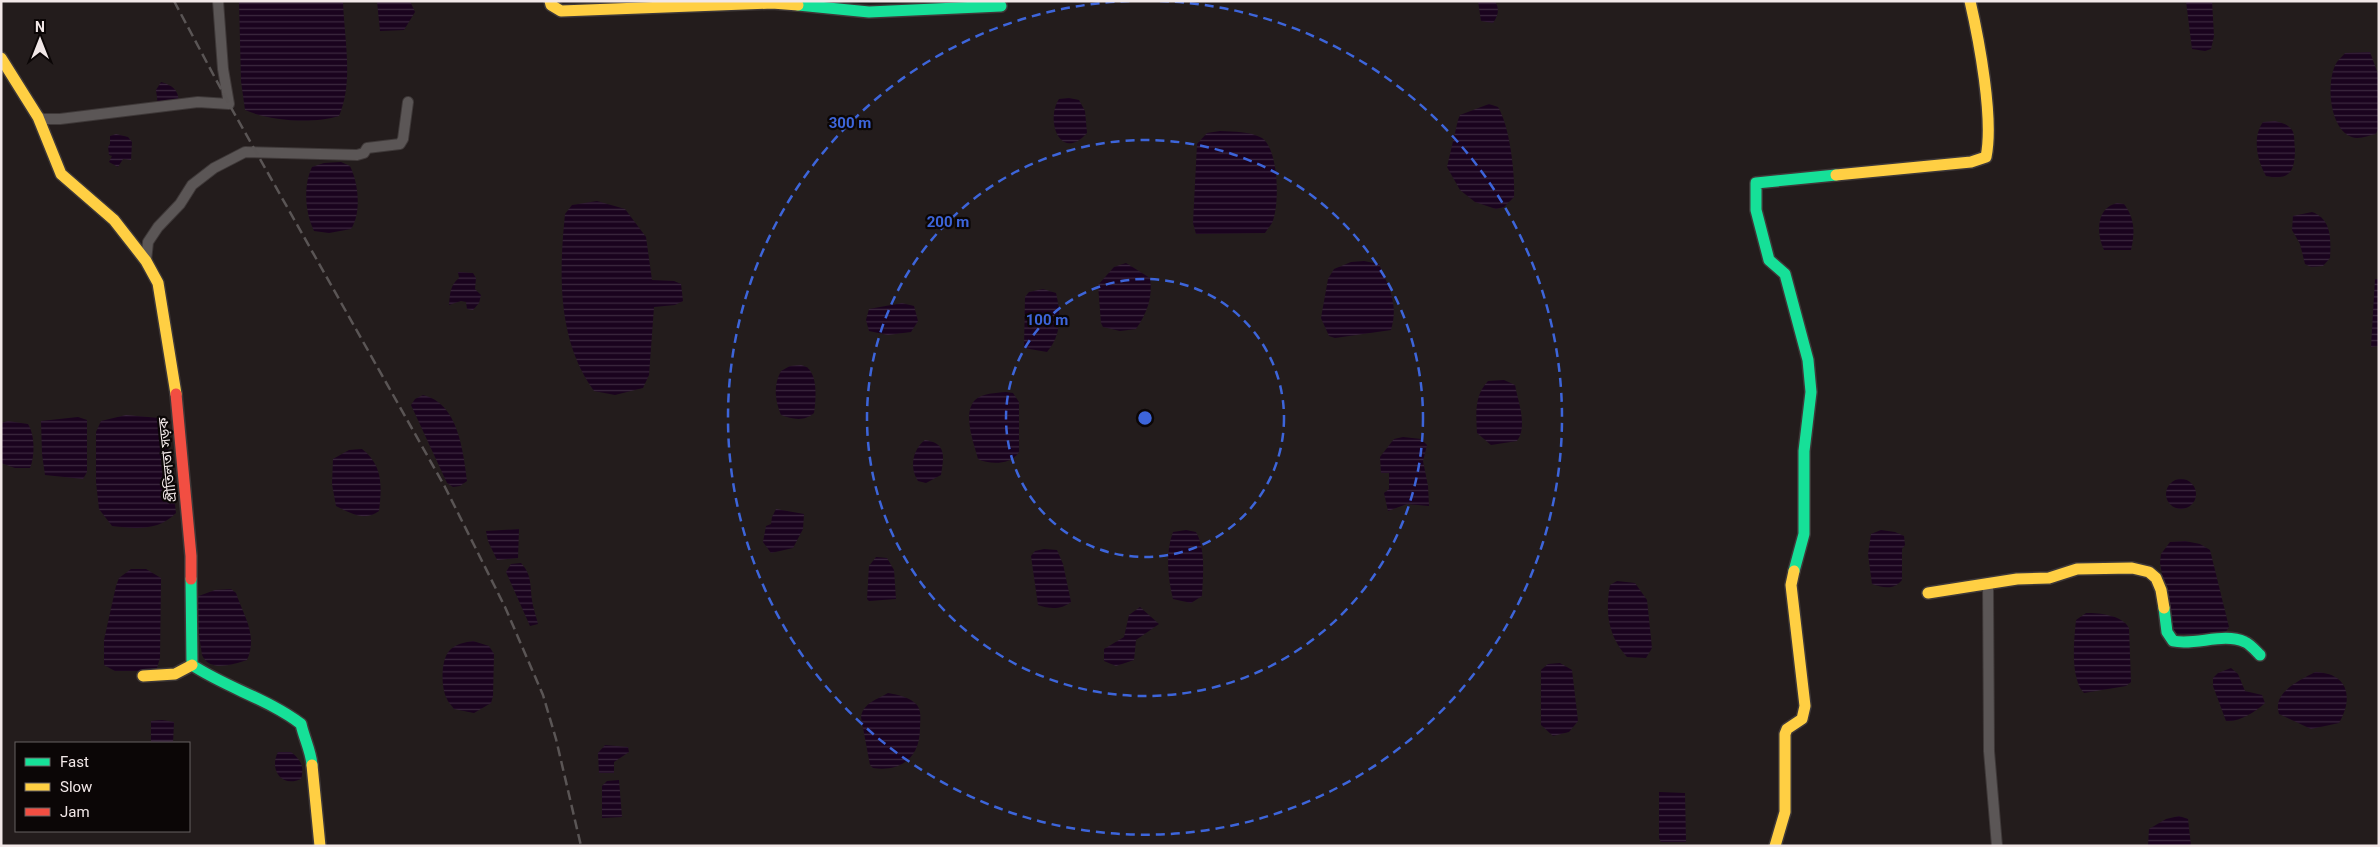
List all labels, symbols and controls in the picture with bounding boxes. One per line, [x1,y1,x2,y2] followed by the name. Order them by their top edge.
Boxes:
[15,15,65,65] north arrow
[35,19,45,35] text: N
[829,114,871,132] text: 300 m
[927,213,969,231] text: 200 m
[1026,311,1068,329] text: 100 m
[1136,409,1154,427] centre of rings
[155,416,179,503] street label: প্রীতিলতা সড়ক
[15,742,190,832] legend
[60,753,89,771] text: Fast
[60,778,92,796] text: Slow
[60,803,90,821] text: Jam

